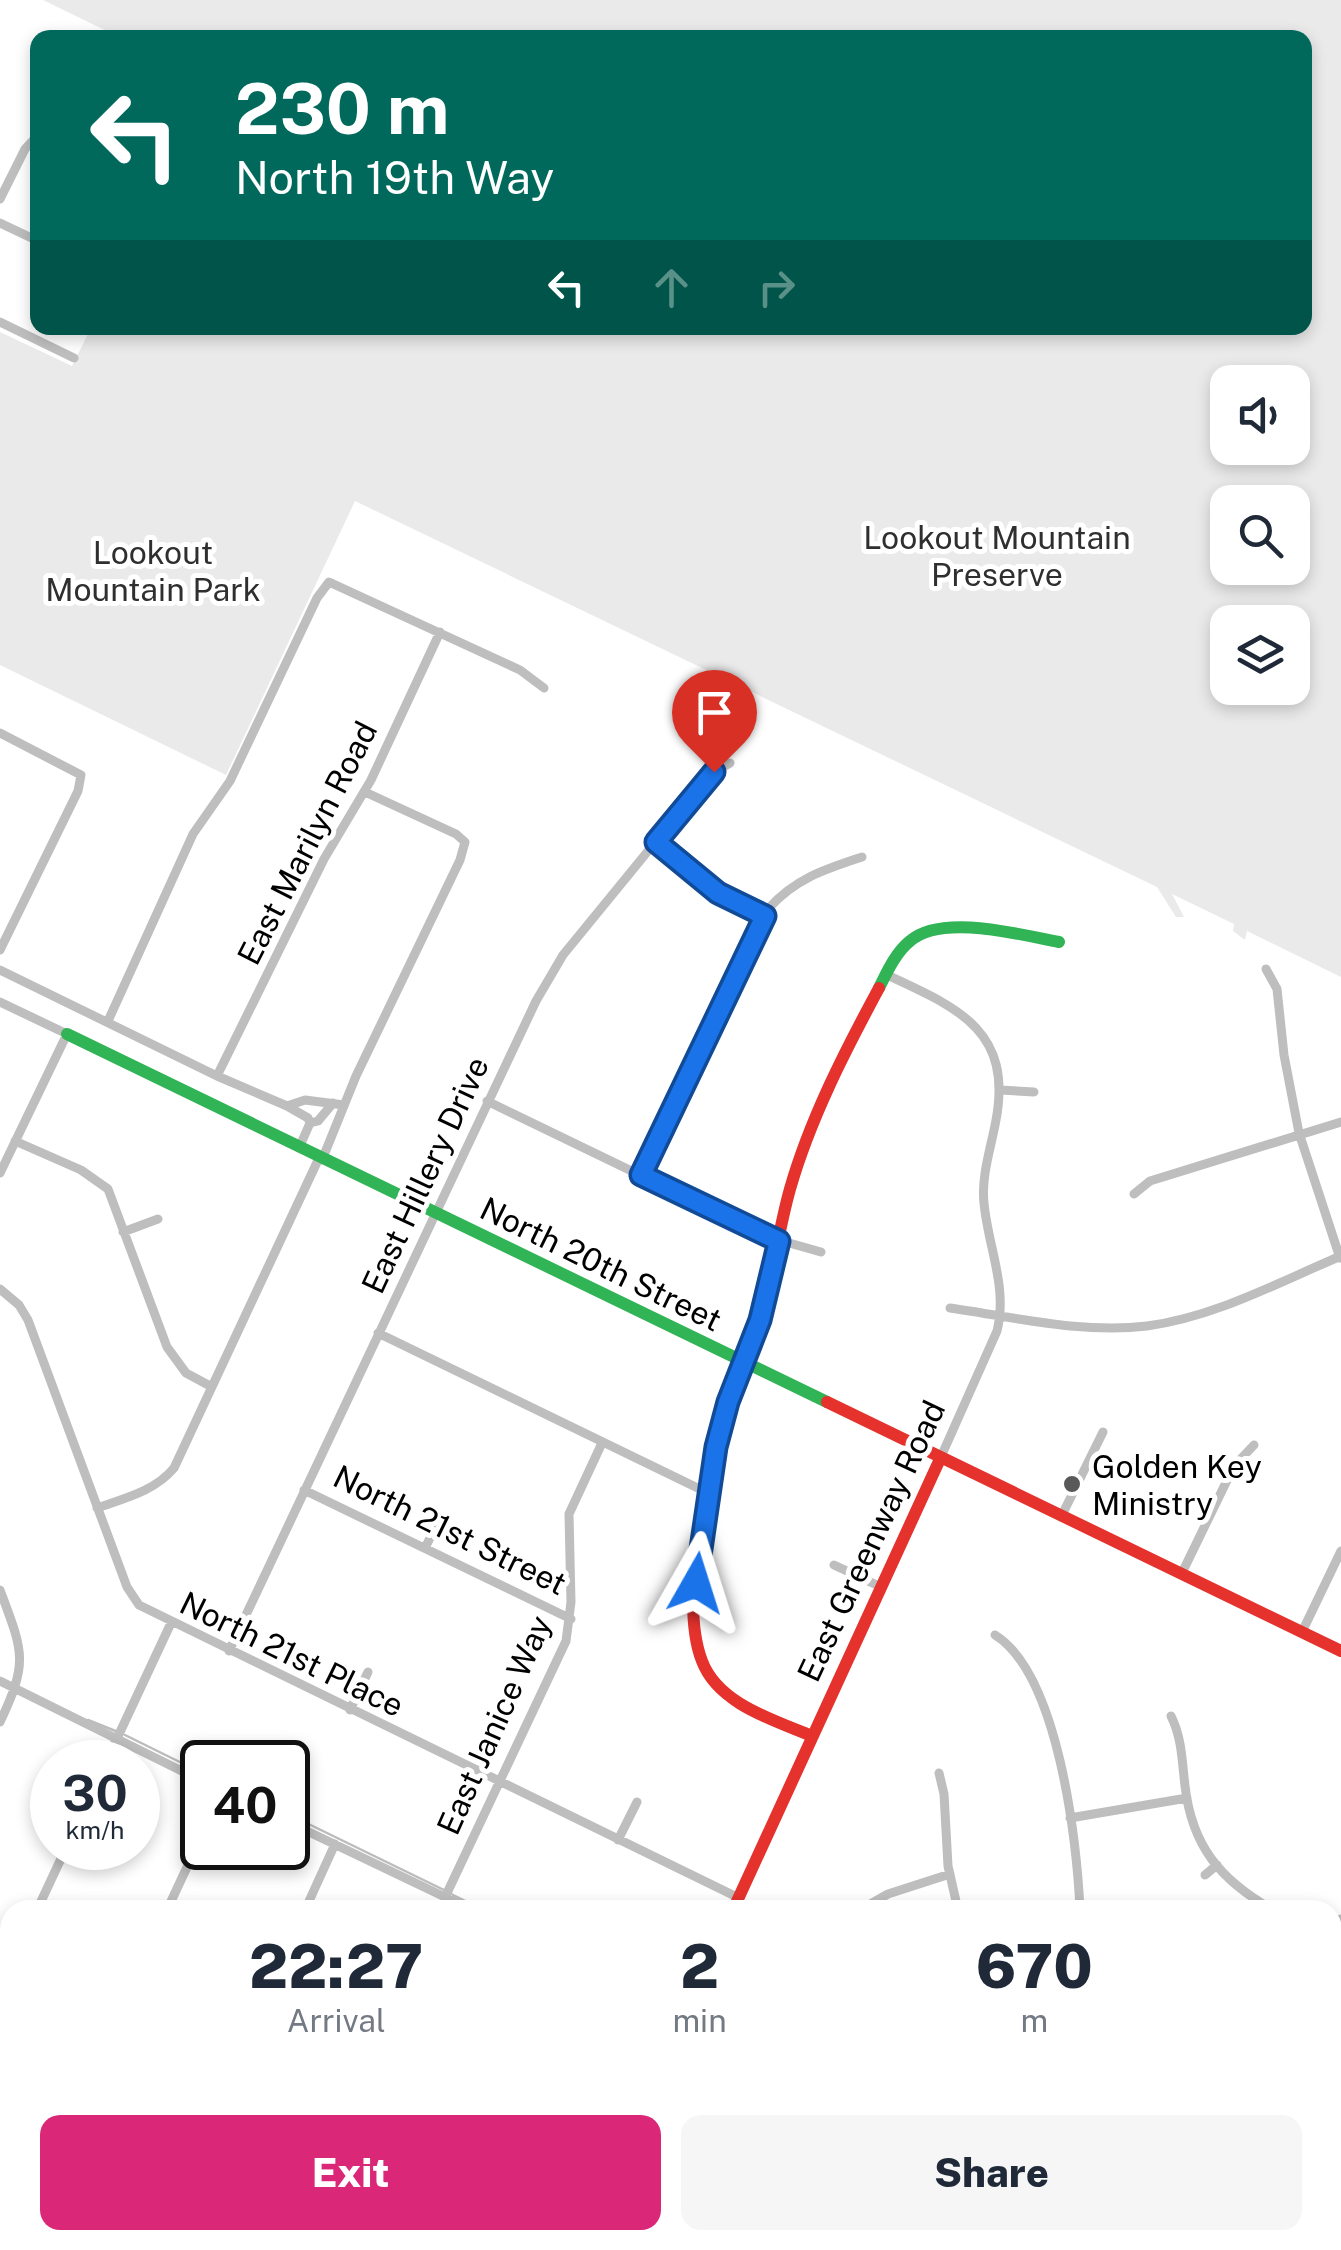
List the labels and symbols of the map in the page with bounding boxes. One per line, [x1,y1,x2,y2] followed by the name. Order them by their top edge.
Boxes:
[863,519,1131,593] park label: Lookout Mountain Preserve
[45,534,261,608] park label: Lookout Mountain Park
[672,670,757,773] pin
[230,715,384,971] street label: East Marilyn Road
[354,1051,496,1299] street label: East Hillery Drive
[474,1190,728,1338] street label: North 20th Street
[790,1395,952,1687] street label: East Greenway Road
[1092,1448,1262,1522] place label: Golden Key Ministry
[328,1458,572,1602] street label: North 21st Street
[1061,1473,1083,1495] marker: Golden Key Ministry
[644,1531,748,1635] position arrow
[174,1584,410,1724] street label: North 21st Place
[429,1610,559,1840] street label: East Janice Way
[180,1740,310,1870] speed limit sign: 40

